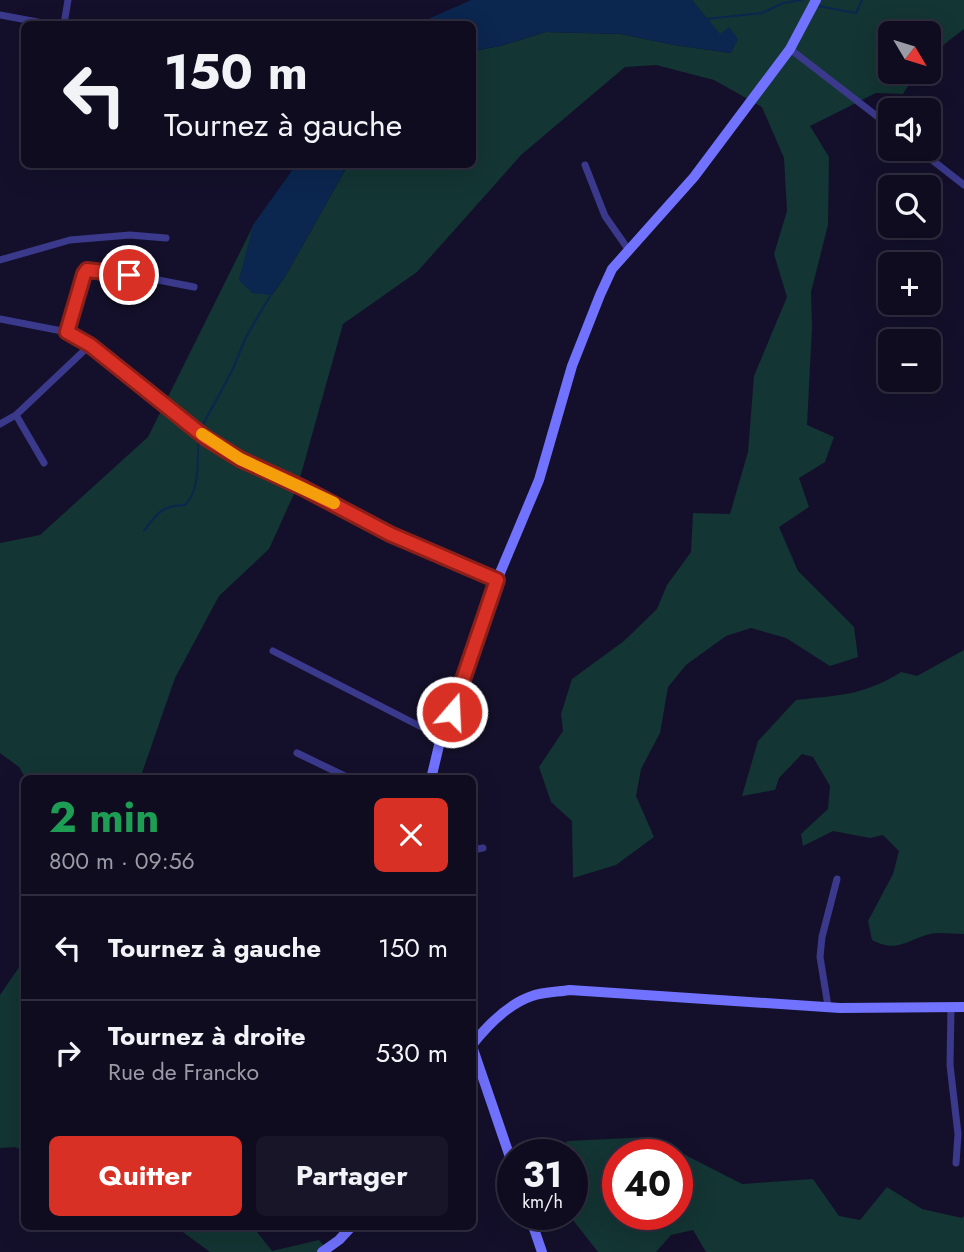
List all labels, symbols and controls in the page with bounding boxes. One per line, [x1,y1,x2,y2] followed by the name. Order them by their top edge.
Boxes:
[878,21,942,84] north arrow
[878,21,941,392] map controls
[164,37,308,107] text: 150 m
[49,49,140,140] icon: left
[878,98,941,161] button: sound
[164,102,402,148] text: Tournez à gauche
[878,175,941,238] button: search
[99,245,159,305] pin
[878,252,941,315] button: +
[110,256,148,294] icon: arrive
[878,329,941,392] button: −
[415,675,489,749] position arrow
[49,787,159,848] text: 2 min
[374,798,448,872] button: close
[49,844,195,878] text: 800 m · 09:56
[49,929,87,967] icon: left
[108,929,321,967] text: Tournez à gauche
[378,929,448,967] text: 150 m
[108,1017,306,1055] text: Tournez à droite
[49,1034,87,1072] icon: right
[375,1034,448,1072] text: 530 m
[108,1055,259,1089] text: Rue de Francko
[49,1136,242,1216] button: Quitter
[256,1136,448,1216] button: Partager
[602,1139,693,1230] speed limit sign: 40
[523,1150,562,1200] text: 31
[522,1189,563,1215] text: km/h

